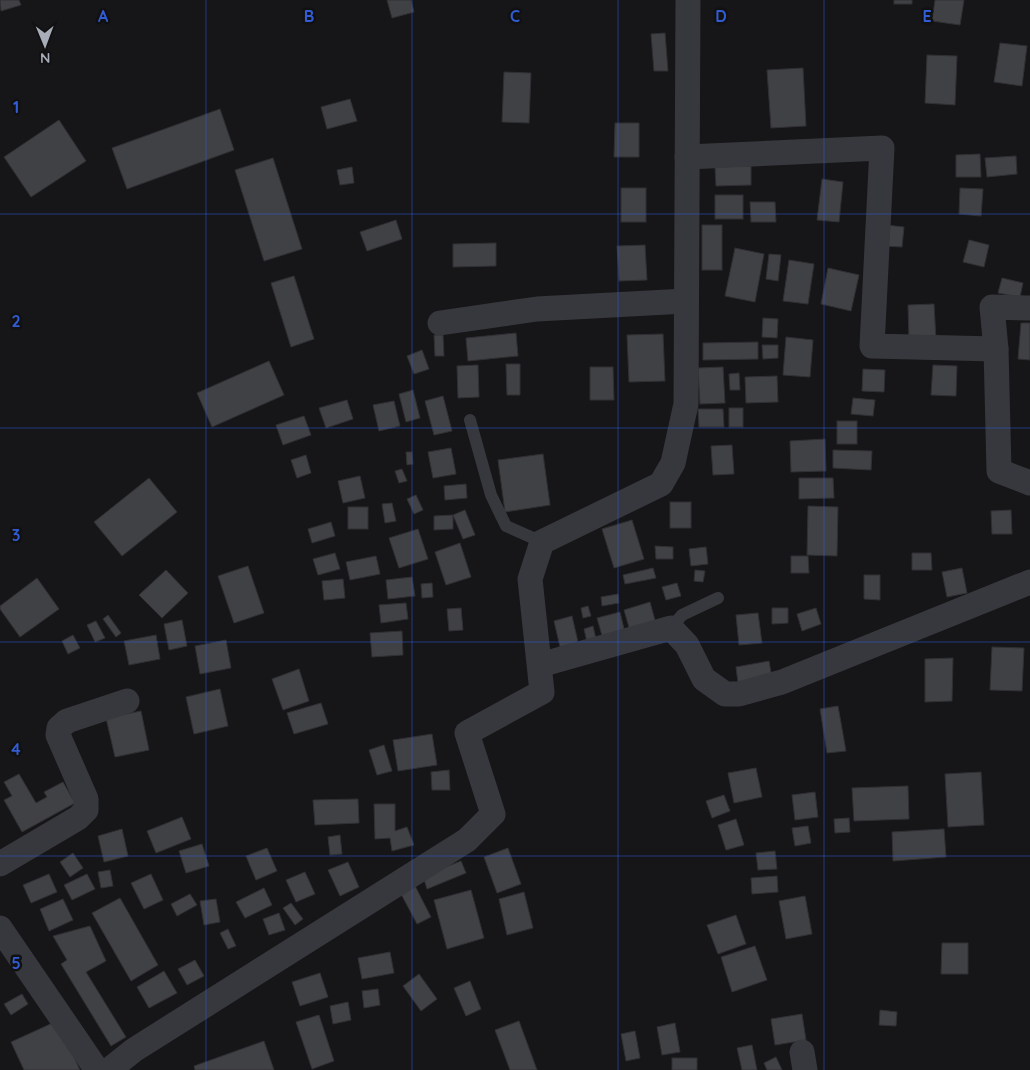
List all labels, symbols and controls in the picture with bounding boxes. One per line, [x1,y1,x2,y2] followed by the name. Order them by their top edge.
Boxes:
[98,6,109,26] text: A
[304,6,314,26] text: B
[510,6,520,26] text: C
[715,6,727,26] text: D
[922,6,932,26] text: E
[20,20,70,70] north arrow
[40,49,51,67] text: N
[13,97,19,117] text: 1
[11,311,21,331] text: 2
[12,525,20,545] text: 3
[11,739,21,759] text: 4
[11,953,21,973] text: 5

